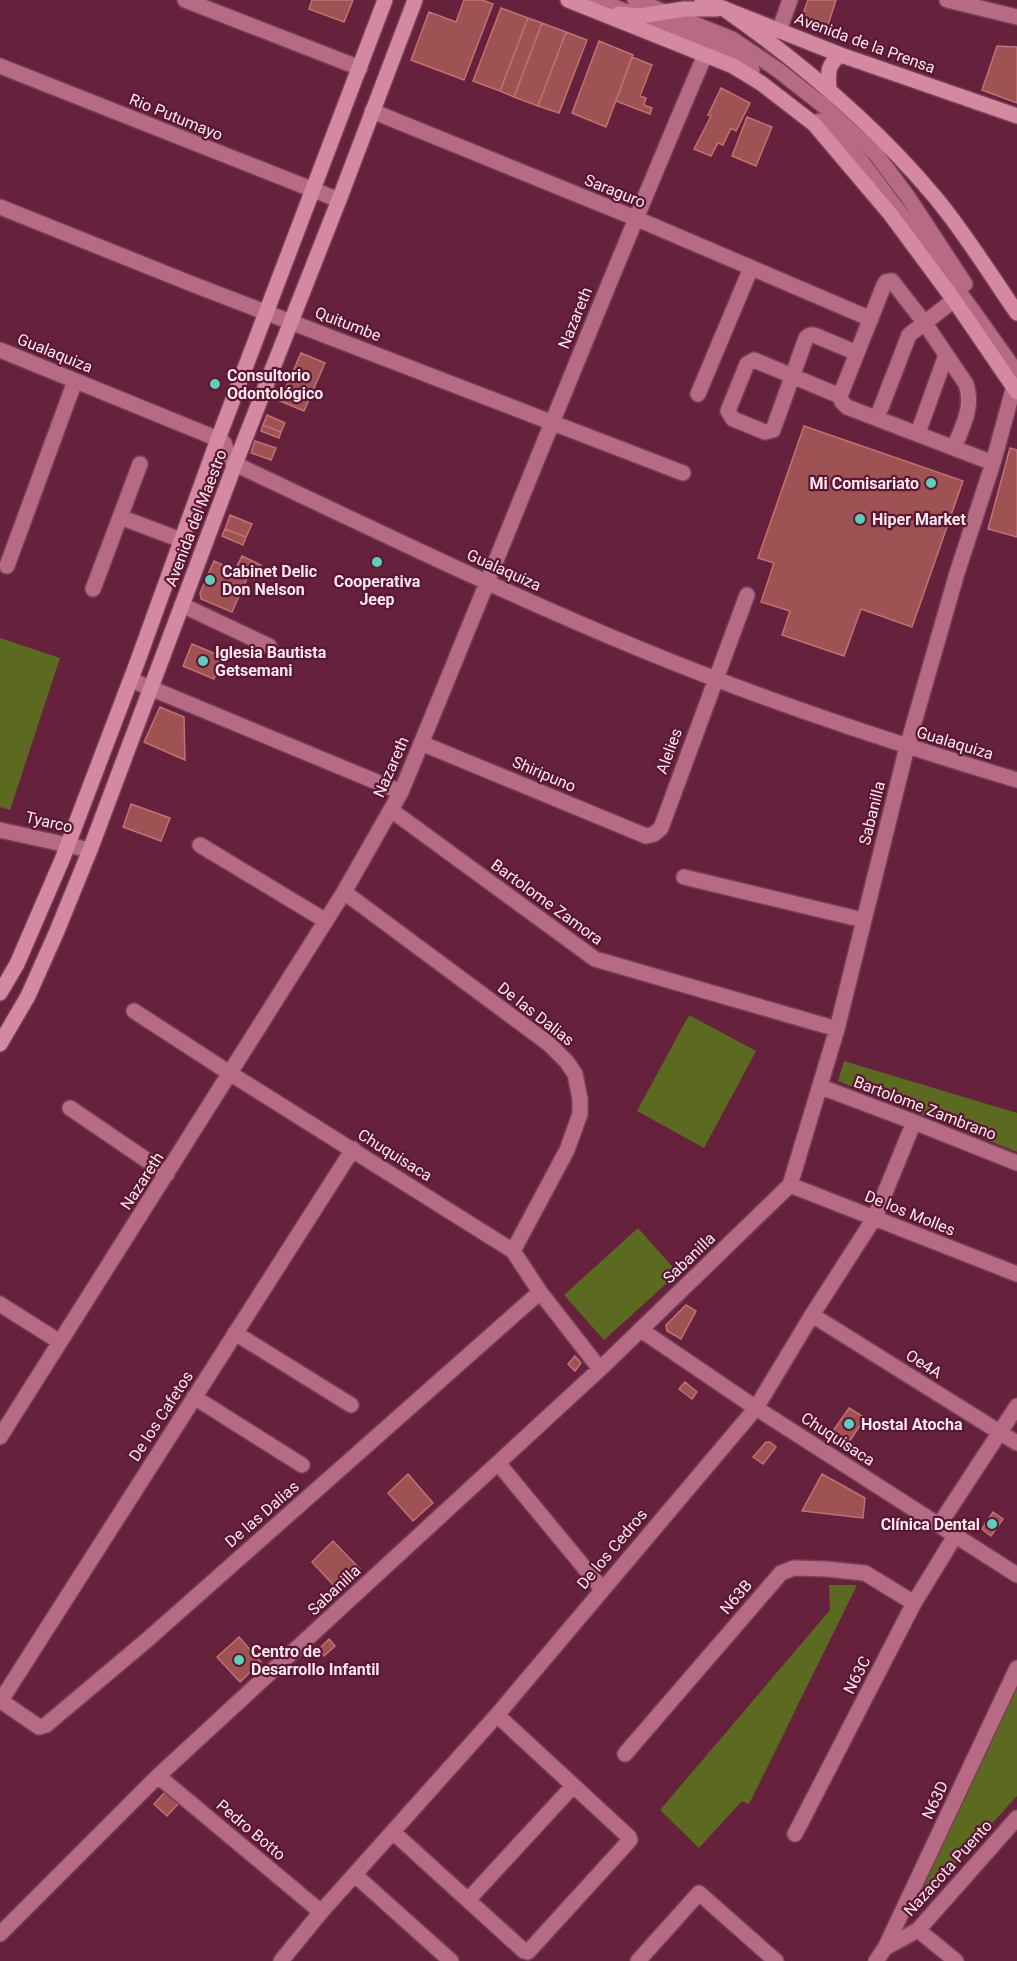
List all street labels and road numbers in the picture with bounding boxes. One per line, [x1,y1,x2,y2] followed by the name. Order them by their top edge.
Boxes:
[792,9,938,77] street label: Avenida de la Prensa
[127,90,225,144] street label: Rio Putumayo
[582,170,648,212] street label: Saraguro
[554,285,596,351] street label: Nazareth
[312,303,384,345] street label: Quitumbe
[15,329,95,377] street label: Gualaquiza
[161,447,231,589] street label: Avenida del Maestro
[464,545,544,595] street label: Gualaquiza
[914,722,996,764] street label: Gualaquiza
[652,726,686,776] street label: Alelies
[369,734,413,800] street label: Nazareth
[509,752,579,796] street label: Shiripuno
[855,779,889,847] street label: Sabanilla
[24,807,74,837] street label: Tyarco
[487,855,607,949] street label: Bartolome Zamora
[494,978,578,1050] street label: De las Dalias
[851,1072,999,1144] street label: Bartolome Zambrano
[354,1125,436,1185] street label: Chuquisaca
[116,1149,168,1213] street label: Nazareth
[862,1186,958,1240] street label: De los Molles
[659,1229,719,1287] street label: Sabanilla
[902,1346,946,1383] street label: Oe4A
[125,1367,197,1465] street label: De los Cafetos
[798,1408,878,1470] street label: Chuquisaca
[221,1477,303,1551] street label: De las Dalias
[573,1505,651,1593] street label: De los Cedros
[304,1561,364,1619] street label: Sabanilla
[716,1576,756,1618] street label: N63B
[839,1653,875,1697] street label: N63C
[918,1778,952,1822] street label: N63D
[213,1796,289,1864] street label: Pedro Botto
[900,1816,996,1920] street label: Nazacota Puento

